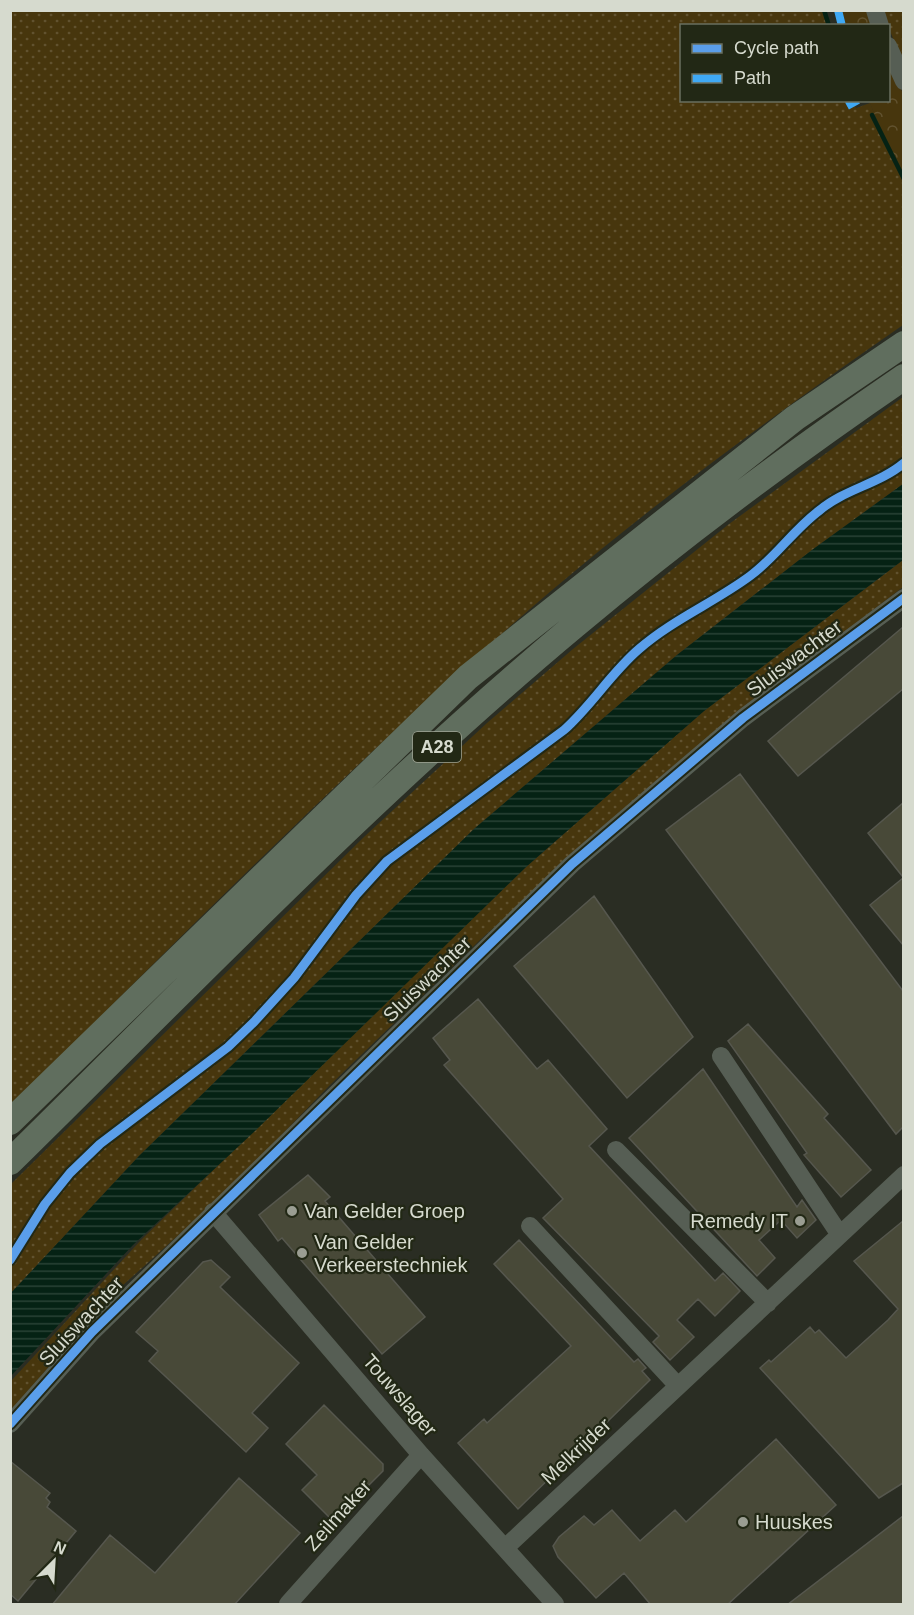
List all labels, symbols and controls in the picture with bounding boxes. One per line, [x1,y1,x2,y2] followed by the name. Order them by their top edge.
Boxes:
[680,24,890,102] legend
[734,38,819,58] text: Cycle path
[734,68,771,88] text: Path
[742,615,846,701] street label: Sluiswachter
[413,732,461,762] road number: A28
[379,931,476,1026] street label: Sluiswachter
[304,1200,465,1222] place label: Van Gelder Groep
[285,1204,299,1218] marker: Van Gelder Groep
[690,1210,788,1232] place label: Remedy IT
[793,1214,807,1228] marker: Remedy IT
[314,1231,468,1276] place label: Van Gelder Verkeerstechniek
[295,1246,309,1260] marker: Van Gelder Verkeerstechniek
[34,1272,128,1370] street label: Sluiswachter
[359,1350,442,1441] street label: Touwslager
[537,1413,615,1489] street label: Melkrijder
[300,1475,376,1555] street label: Zeilmaker
[755,1511,833,1533] place label: Huuskes
[736,1515,750,1529] marker: Huuskes
[24,1531,84,1591] north arrow
[51,1538,69,1558] text: N

